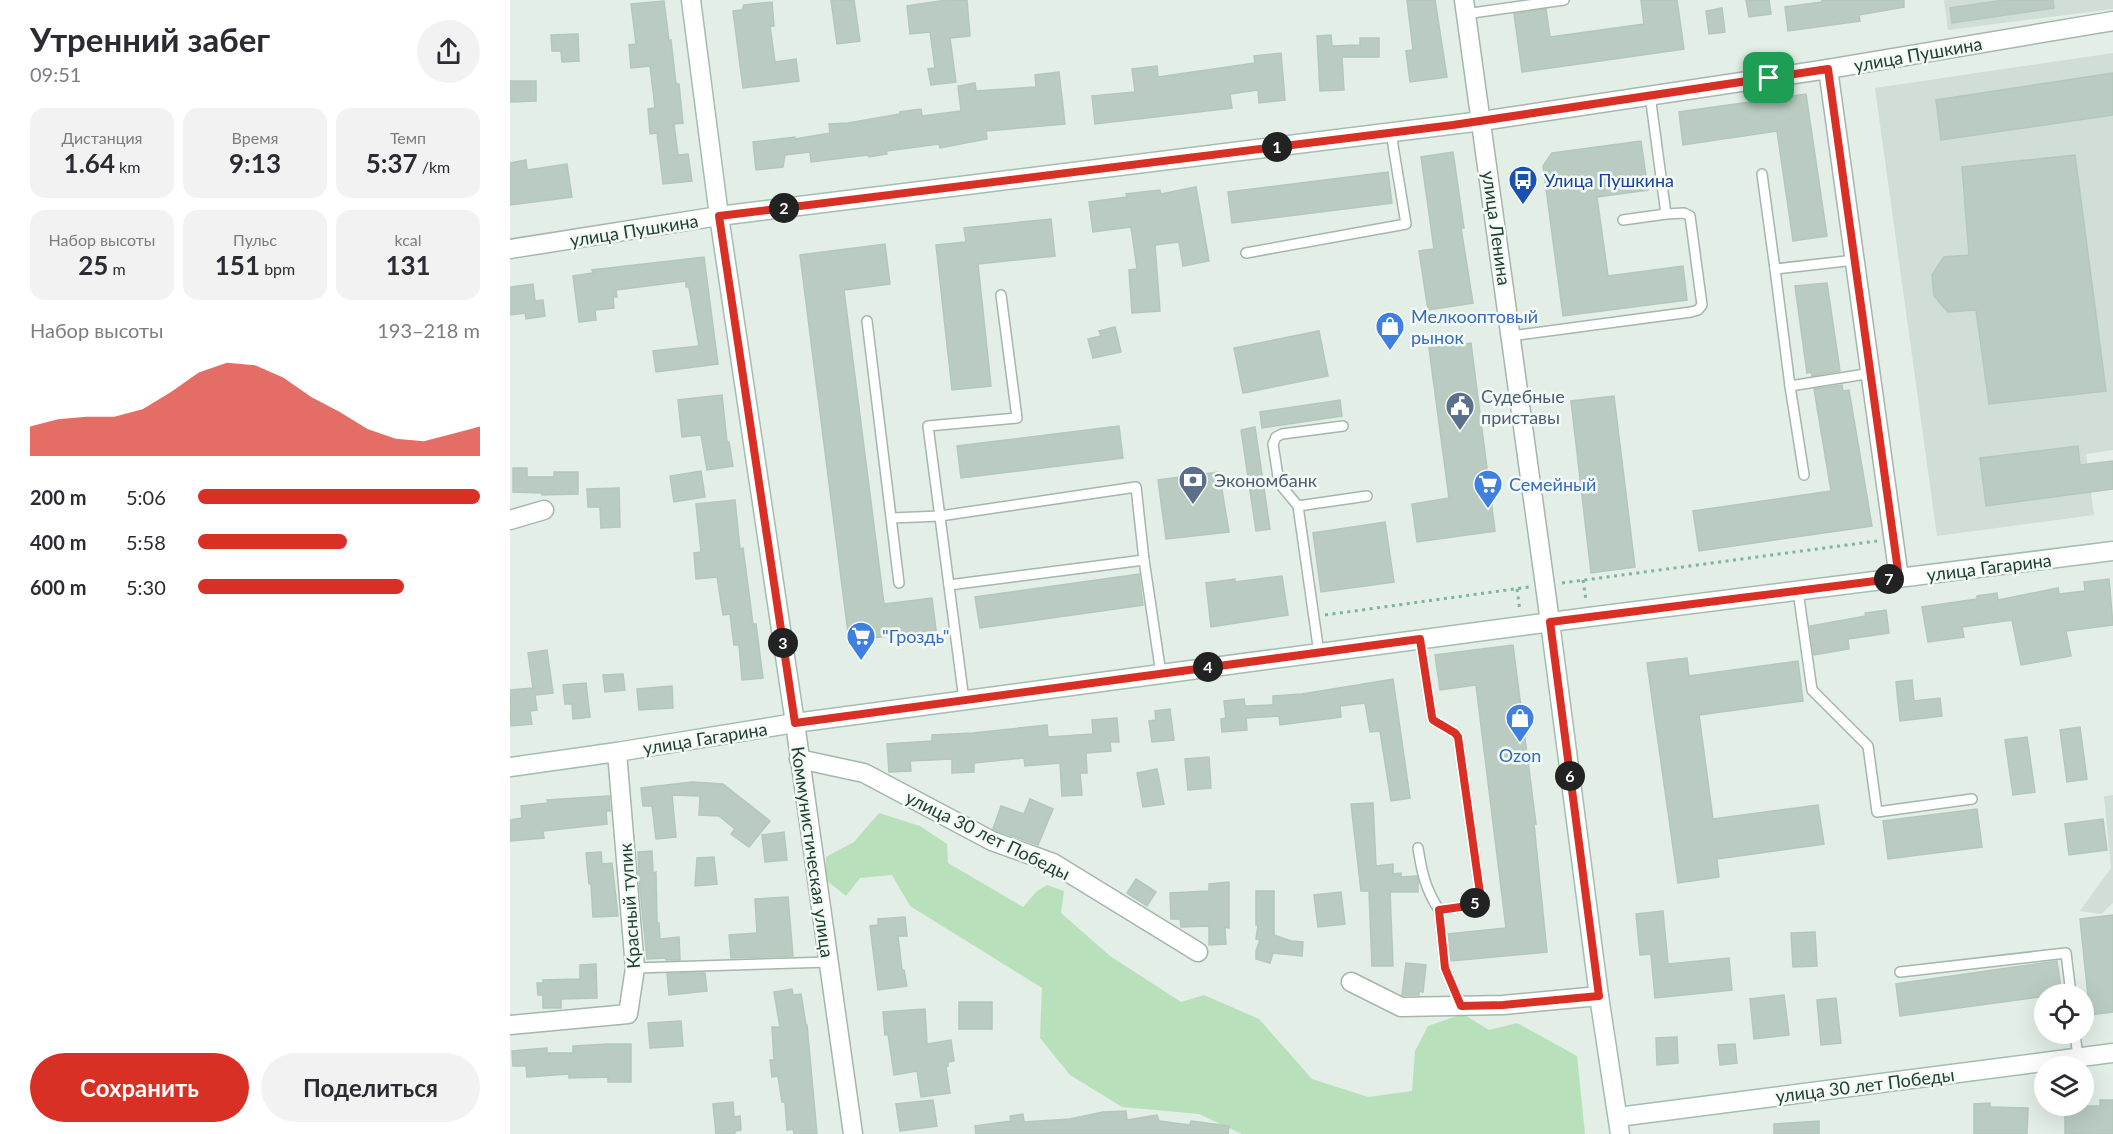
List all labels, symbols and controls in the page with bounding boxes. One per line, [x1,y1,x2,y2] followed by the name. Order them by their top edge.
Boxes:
[30,19,270,59] text: Утренний забег
[417,20,480,83] button: share
[1852,32,1984,76] street label: улица Пушкина
[1743,52,1794,103] pin
[1752,61,1785,94] icon: arrive
[30,62,81,86] text: 09:51
[61,128,143,147] text: Дистанция
[232,128,278,147] text: Время
[390,128,426,147] text: Темп
[1262,132,1292,162] pin: 1
[1272,137,1282,156] text: 1
[64,147,115,179] text: 1.64
[229,147,281,179] text: 9:13
[366,147,418,179] text: 5:37
[115,157,140,176] text: km
[418,157,450,176] text: /km
[1507,164,1539,206] bus stop icon: Улица Пушкина
[1478,169,1516,287] street label: улица Ленина
[1544,169,1674,191] place label: Улица Пушкина
[769,193,799,223] pin: 2
[779,198,789,217] text: 2
[568,209,700,251] street label: улица Пушкина
[49,230,155,249] text: Набор высоты
[233,230,277,249] text: Пульс
[394,230,422,249] text: kcal
[78,249,108,281] text: 25
[215,249,260,281] text: 151
[385,249,431,281] text: 131
[108,259,126,278] text: m
[260,259,295,278] text: bpm
[1411,305,1538,348] place label: Мелкооптовый рынок
[1374,310,1406,352] shop icon: Мелкооптовый рынок
[30,318,163,342] text: Набор высоты
[377,318,480,342] text: 193–218 m
[1481,385,1565,428] place label: Судебные приставы
[1444,390,1476,432] public building icon: Судебные приставы
[1177,464,1209,506] bank icon: Экономбанк
[1472,468,1504,510] supermarket icon: Семейный
[1214,469,1318,491] place label: Экономбанк
[1509,473,1596,495] place label: Семейный
[30,485,86,509] text: 200 m
[126,485,166,509] text: 5:06
[30,530,86,554] text: 400 m
[126,530,166,554] text: 5:58
[1925,548,2053,586] street label: улица Гагарина
[1874,564,1904,594] pin: 7
[1884,569,1894,588] text: 7
[30,575,86,599] text: 600 m
[126,575,166,599] text: 5:30
[845,620,877,662] supermarket icon: "Гроздь"
[882,625,949,647] place label: "Гроздь"
[768,628,798,658] pin: 3
[778,633,788,652] text: 3
[1193,652,1223,682] pin: 4
[1203,657,1213,676] text: 4
[1504,702,1536,744] shop icon: Ozon
[641,717,769,759] street label: улица Гагарина
[1499,744,1541,766] place label: Ozon
[787,745,839,959] street label: Коммунистическая улица
[1555,761,1585,791] pin: 6
[1565,766,1575,785] text: 6
[902,786,1074,884] street label: улица 30 лет Победы
[614,842,644,970] street label: Красный тупик
[1460,888,1490,918] pin: 5
[1470,893,1480,912] text: 5
[2034,984,2094,1116] map controls
[2034,984,2094,1044] button: locate
[30,1053,249,1122] button: Сохранить
[261,1053,480,1122] button: Поделиться
[2034,1056,2094,1116] button: layers
[1774,1063,1956,1107] street label: улица 30 лет Победы

